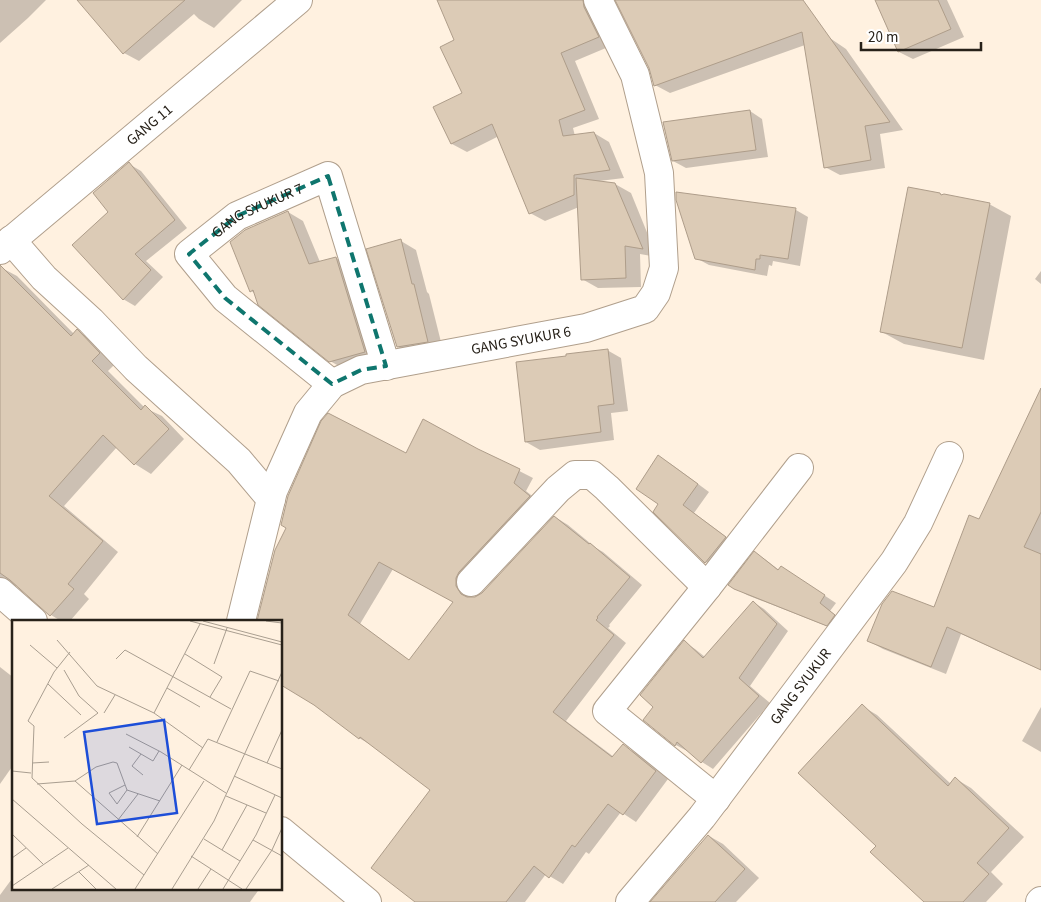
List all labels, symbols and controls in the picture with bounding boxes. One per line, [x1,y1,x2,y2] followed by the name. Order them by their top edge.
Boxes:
[861,20,981,52] scale bar
[868,27,898,48] text: 20 m
[122,100,177,151] street label: GANG 11
[207,178,307,243] street label: GANG SYUKUR 7
[470,321,573,360] street label: GANG SYUKUR 6
[12,620,282,890] inset map
[765,644,837,729] street label: GANG SYUKUR

